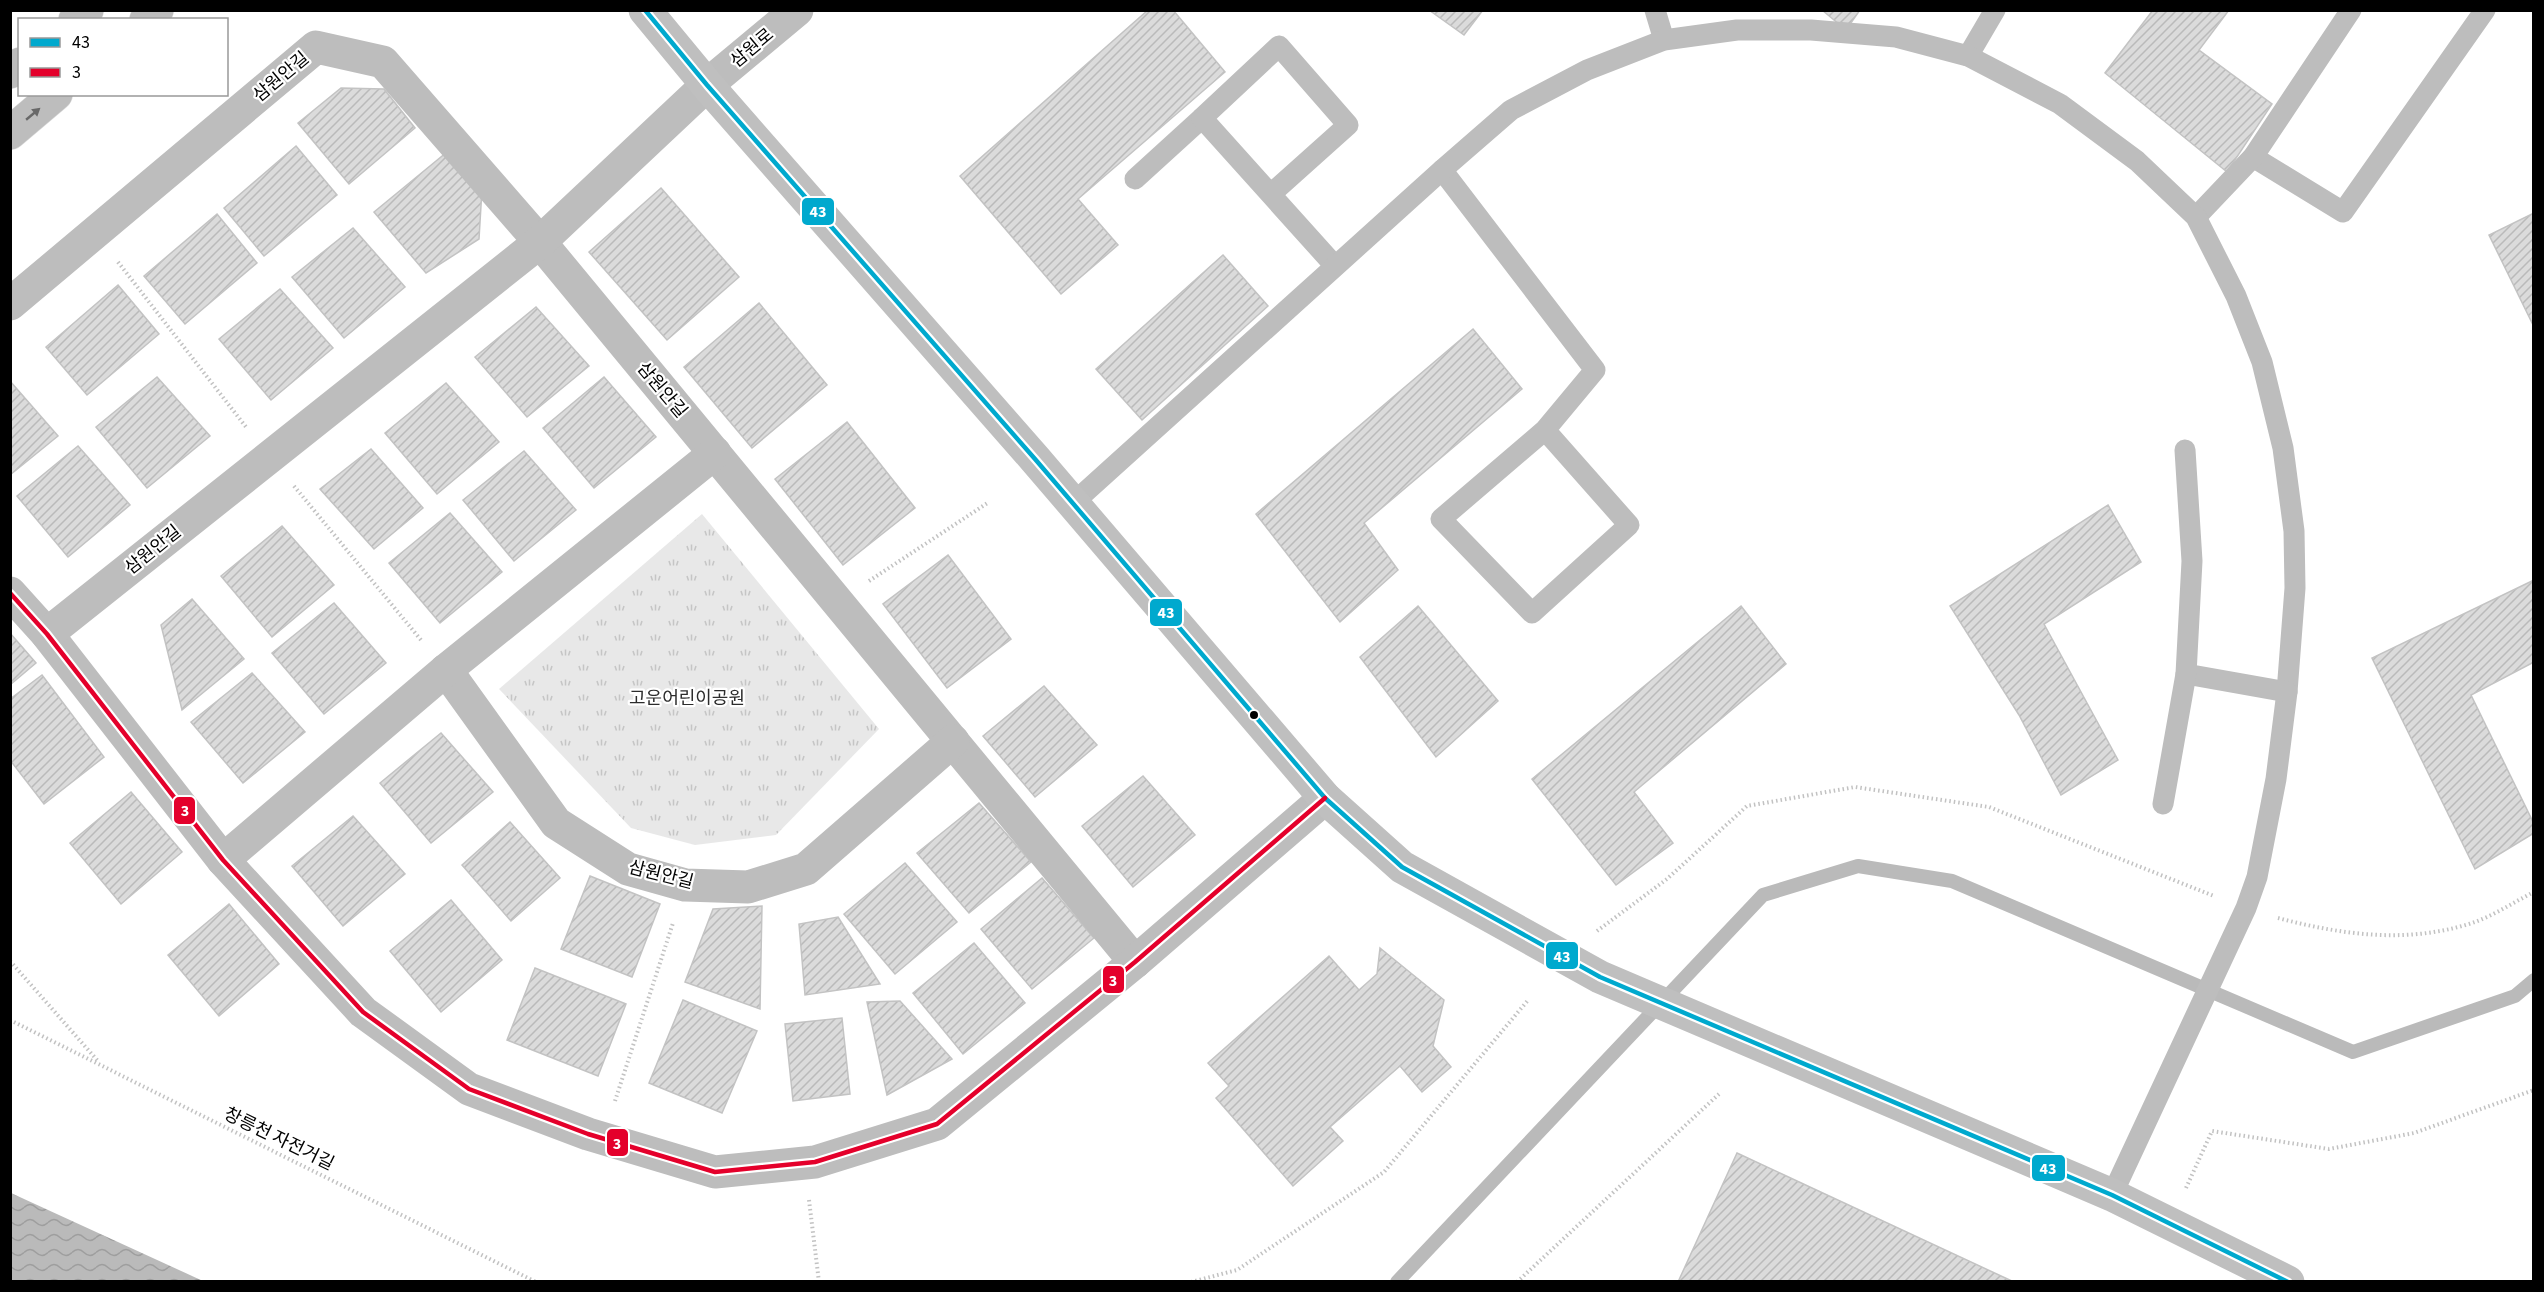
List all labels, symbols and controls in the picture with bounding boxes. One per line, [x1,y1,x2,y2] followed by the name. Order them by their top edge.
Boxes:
[18,18,228,96] legend
[725,22,779,74] street label: 삼원로
[72,30,90,55] text: 43
[248,46,314,108] street label: 삼원안길
[72,60,81,85] text: 3
[25,107,41,120] one-way arrow
[801,197,835,226] line badge: 43
[810,201,826,223] text: 43
[631,357,693,423] street label: 삼원안길
[119,519,187,581] street label: 삼원안길
[1149,598,1183,627] line badge: 43
[1158,602,1174,624] text: 43
[629,686,745,711] park label: 고운어린이공원
[1248,709,1260,721] unlabelled marker
[173,796,196,825] line badge: 3
[181,800,189,822] text: 3
[626,855,696,895] street label: 삼원안길
[1545,941,1579,970] line badge: 43
[1554,946,1570,968] text: 43
[1102,965,1125,994] line badge: 3
[1109,970,1117,992] text: 3
[220,1102,338,1176] street label: 창릉천 자전거길
[606,1128,629,1157] line badge: 3
[613,1133,621,1155] text: 3
[2031,1154,2066,1182] line badge: 43
[2040,1158,2056,1180] text: 43

